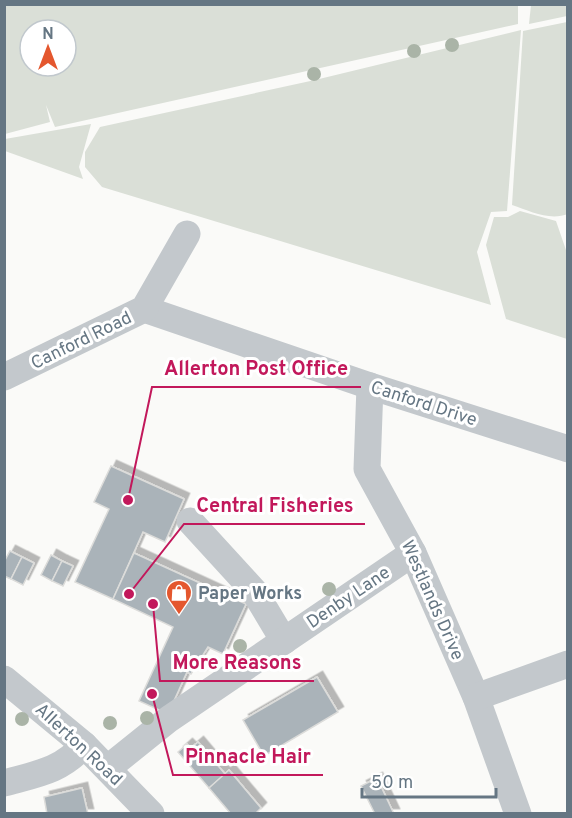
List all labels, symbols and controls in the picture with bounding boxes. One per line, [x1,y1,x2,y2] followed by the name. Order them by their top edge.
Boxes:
[18,18,78,78] north arrow
[42,25,54,45] text: N
[27,307,136,376] street label: Canford Road
[152,349,361,387] callout: Allerton Post Office
[164,357,348,383] text: Allerton Post Office
[367,376,480,432] street label: Canford Drive
[184,486,365,524] callout: Central Fisheries
[196,494,354,520] text: Central Fisheries
[395,537,468,664] street label: Westlands Drive
[303,562,395,635] street label: Denby Lane
[164,578,194,616] shop icon: Paper Works
[198,583,302,606] place label: Paper Works
[160,643,314,681] callout: More Reasons
[172,651,302,677] text: More Reasons
[29,699,127,791] street label: Allerton Road
[173,737,323,775] callout: Pinnacle Hair
[185,745,312,771] text: Pinnacle Hair
[362,761,496,799] scale bar
[371,772,413,795] text: 50 m

